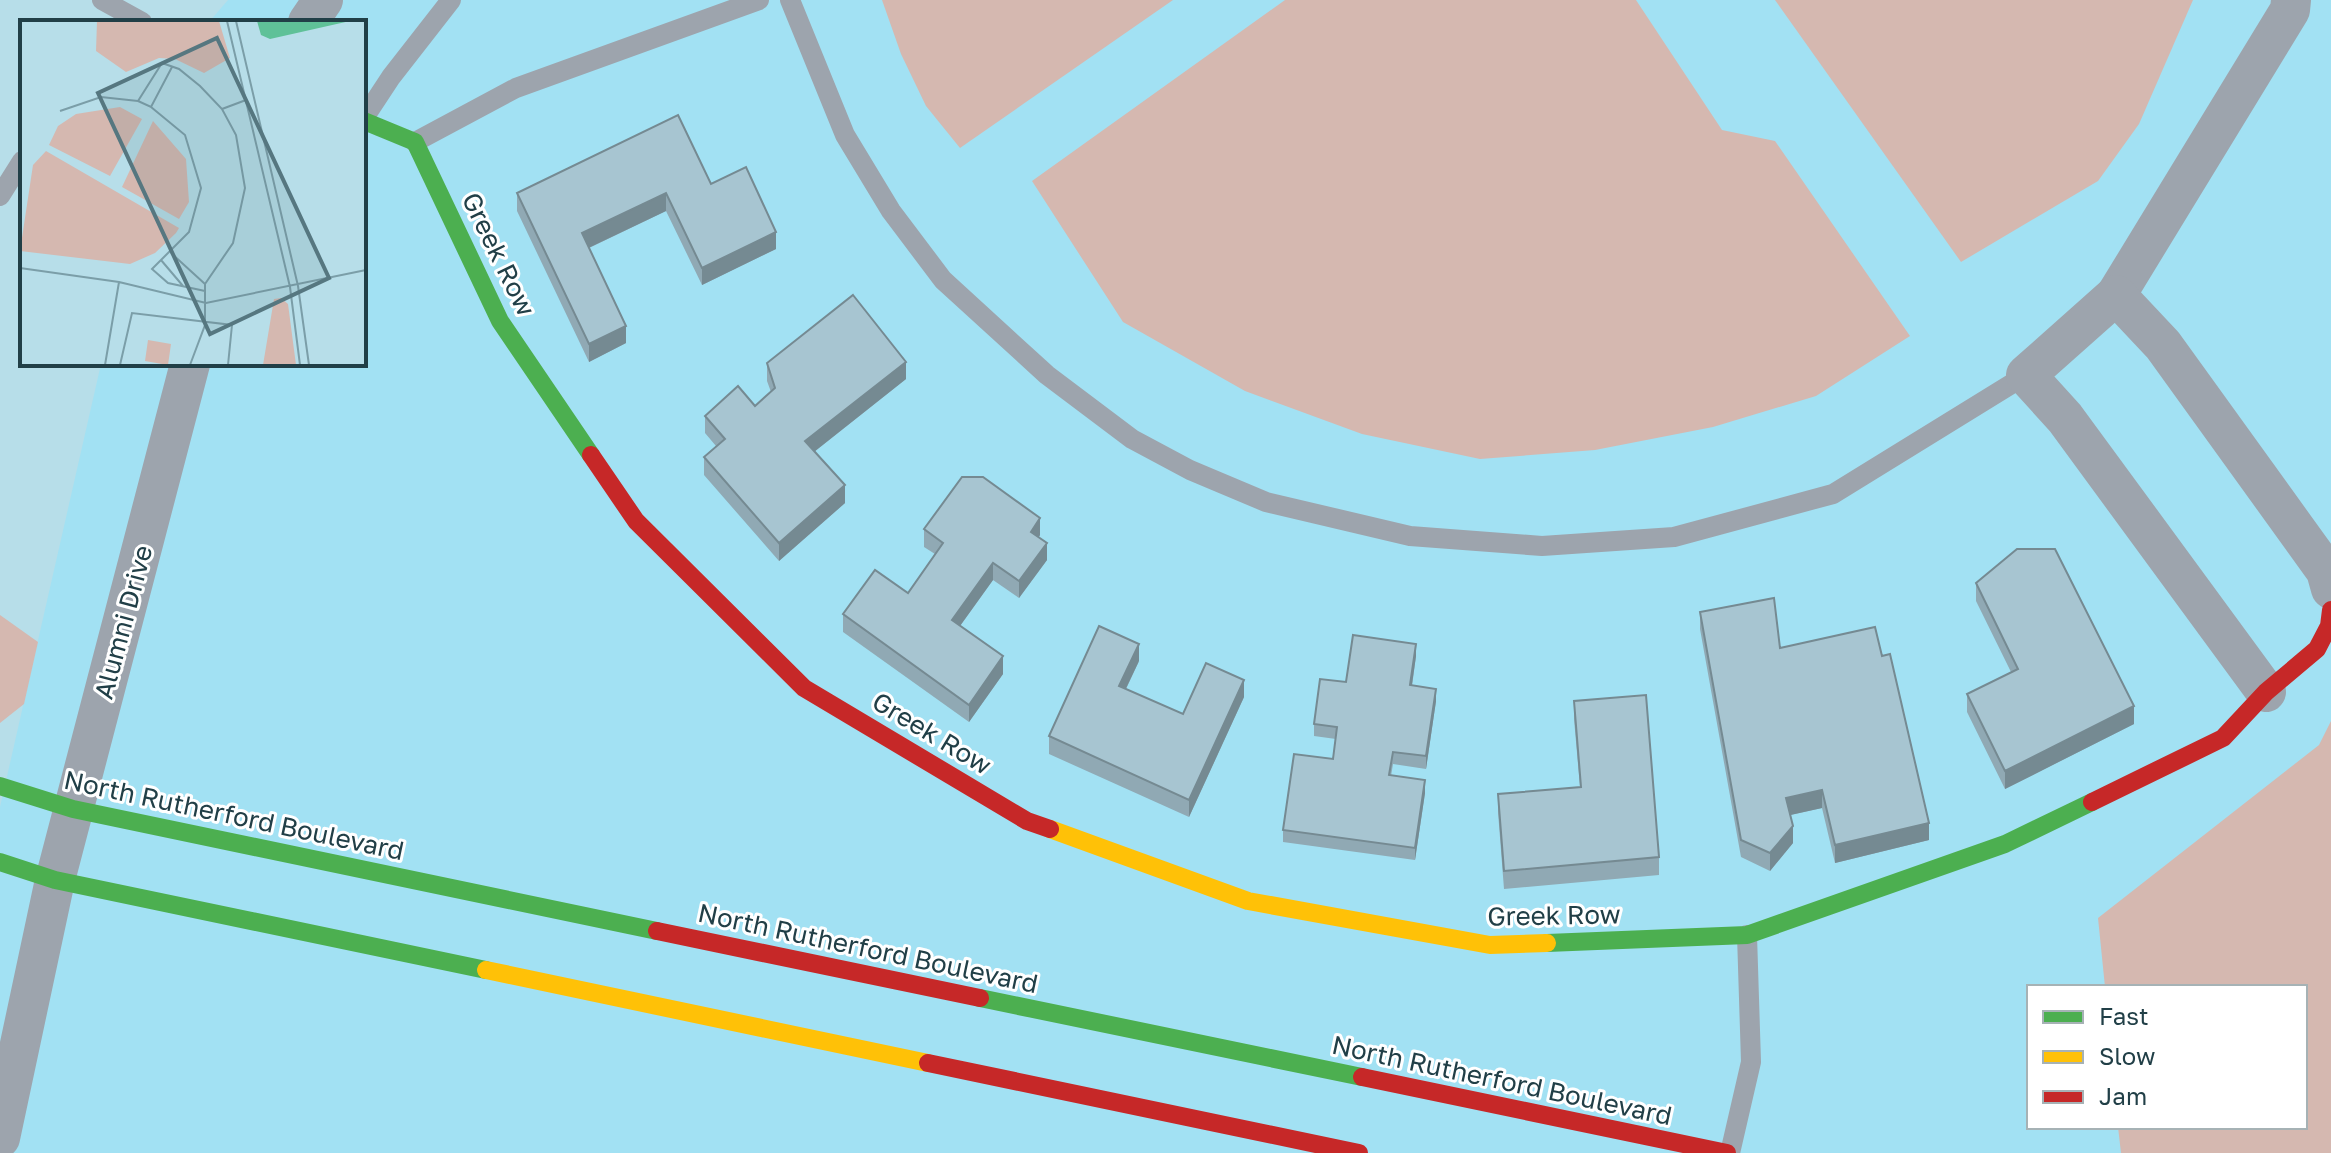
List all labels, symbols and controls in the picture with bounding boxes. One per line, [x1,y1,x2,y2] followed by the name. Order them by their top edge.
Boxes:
[20,20,366,366] inset map
[456,187,542,321] street label: Greek Row
[88,542,158,702] street label: Alumni Drive
[867,685,997,781] street label: Greek Row
[61,764,407,866] street label: North Rutherford Boulevard
[695,897,1041,999] street label: North Rutherford Boulevard
[1487,898,1621,932] street label: Greek Row
[2027,985,2307,1129] legend
[2099,1001,2149,1030] text: Fast
[1329,1029,1675,1131] street label: North Rutherford Boulevard
[2099,1041,2155,1070] text: Slow
[2099,1081,2147,1110] text: Jam

